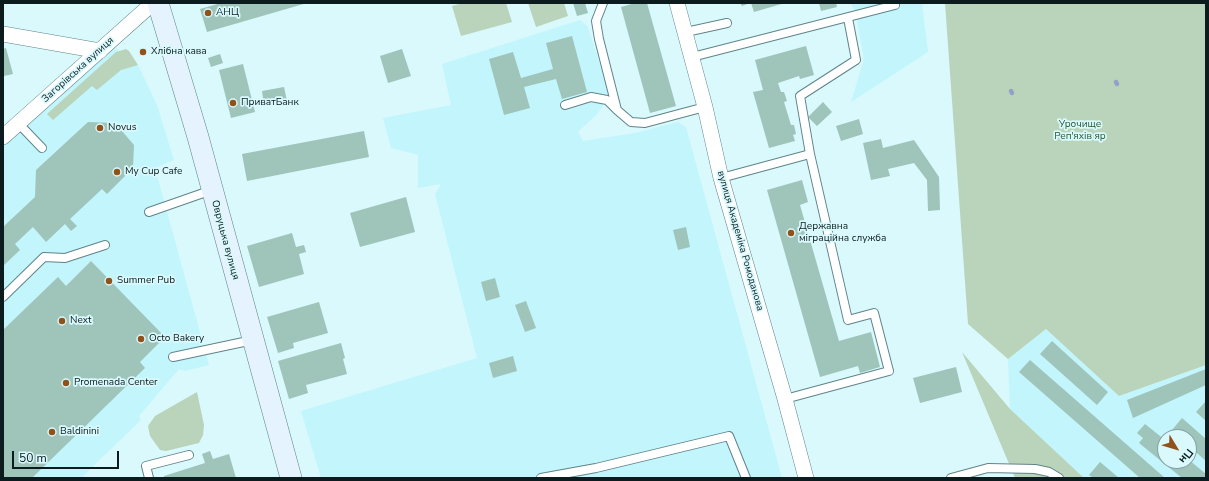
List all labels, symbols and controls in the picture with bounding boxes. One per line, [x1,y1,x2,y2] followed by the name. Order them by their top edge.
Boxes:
[216,7,239,19] place label: АНЦ
[203,8,213,18] marker: АНЦ
[40,35,116,105] street label: Загорівська вулиця
[151,46,207,58] place label: Хлібна кава
[138,47,148,57] marker: Хлібна кава
[241,97,299,109] place label: ПриватБанк
[228,98,238,108] marker: ПриватБанк
[1054,119,1106,142] park label: Урочище Реп'яхів яр
[108,122,136,134] place label: Novus
[95,123,105,133] marker: Novus
[125,166,182,178] place label: My Cup Cafe
[112,167,122,177] marker: My Cup Cafe
[714,170,766,312] street label: вулиця Академіка Ромоданова
[209,199,241,281] street label: Овруцька вулиця
[799,221,886,244] place label: Державна міграційна служба
[786,228,796,238] marker: Державна міграційна служба
[117,275,175,287] place label: Summer Pub
[104,276,114,286] marker: Summer Pub
[70,315,91,327] place label: Next
[57,316,67,326] marker: Next
[149,333,204,345] place label: Octo Bakery
[136,334,146,344] marker: Octo Bakery
[74,377,158,389] place label: Promenada Center
[61,378,71,388] marker: Promenada Center
[60,426,99,438] place label: Baldinini
[47,427,57,437] marker: Baldinini
[1157,429,1197,469] north arrow
[14,443,121,469] scale bar
[1175,446,1197,467] text: Пн
[19,450,47,466] text: 50 m

